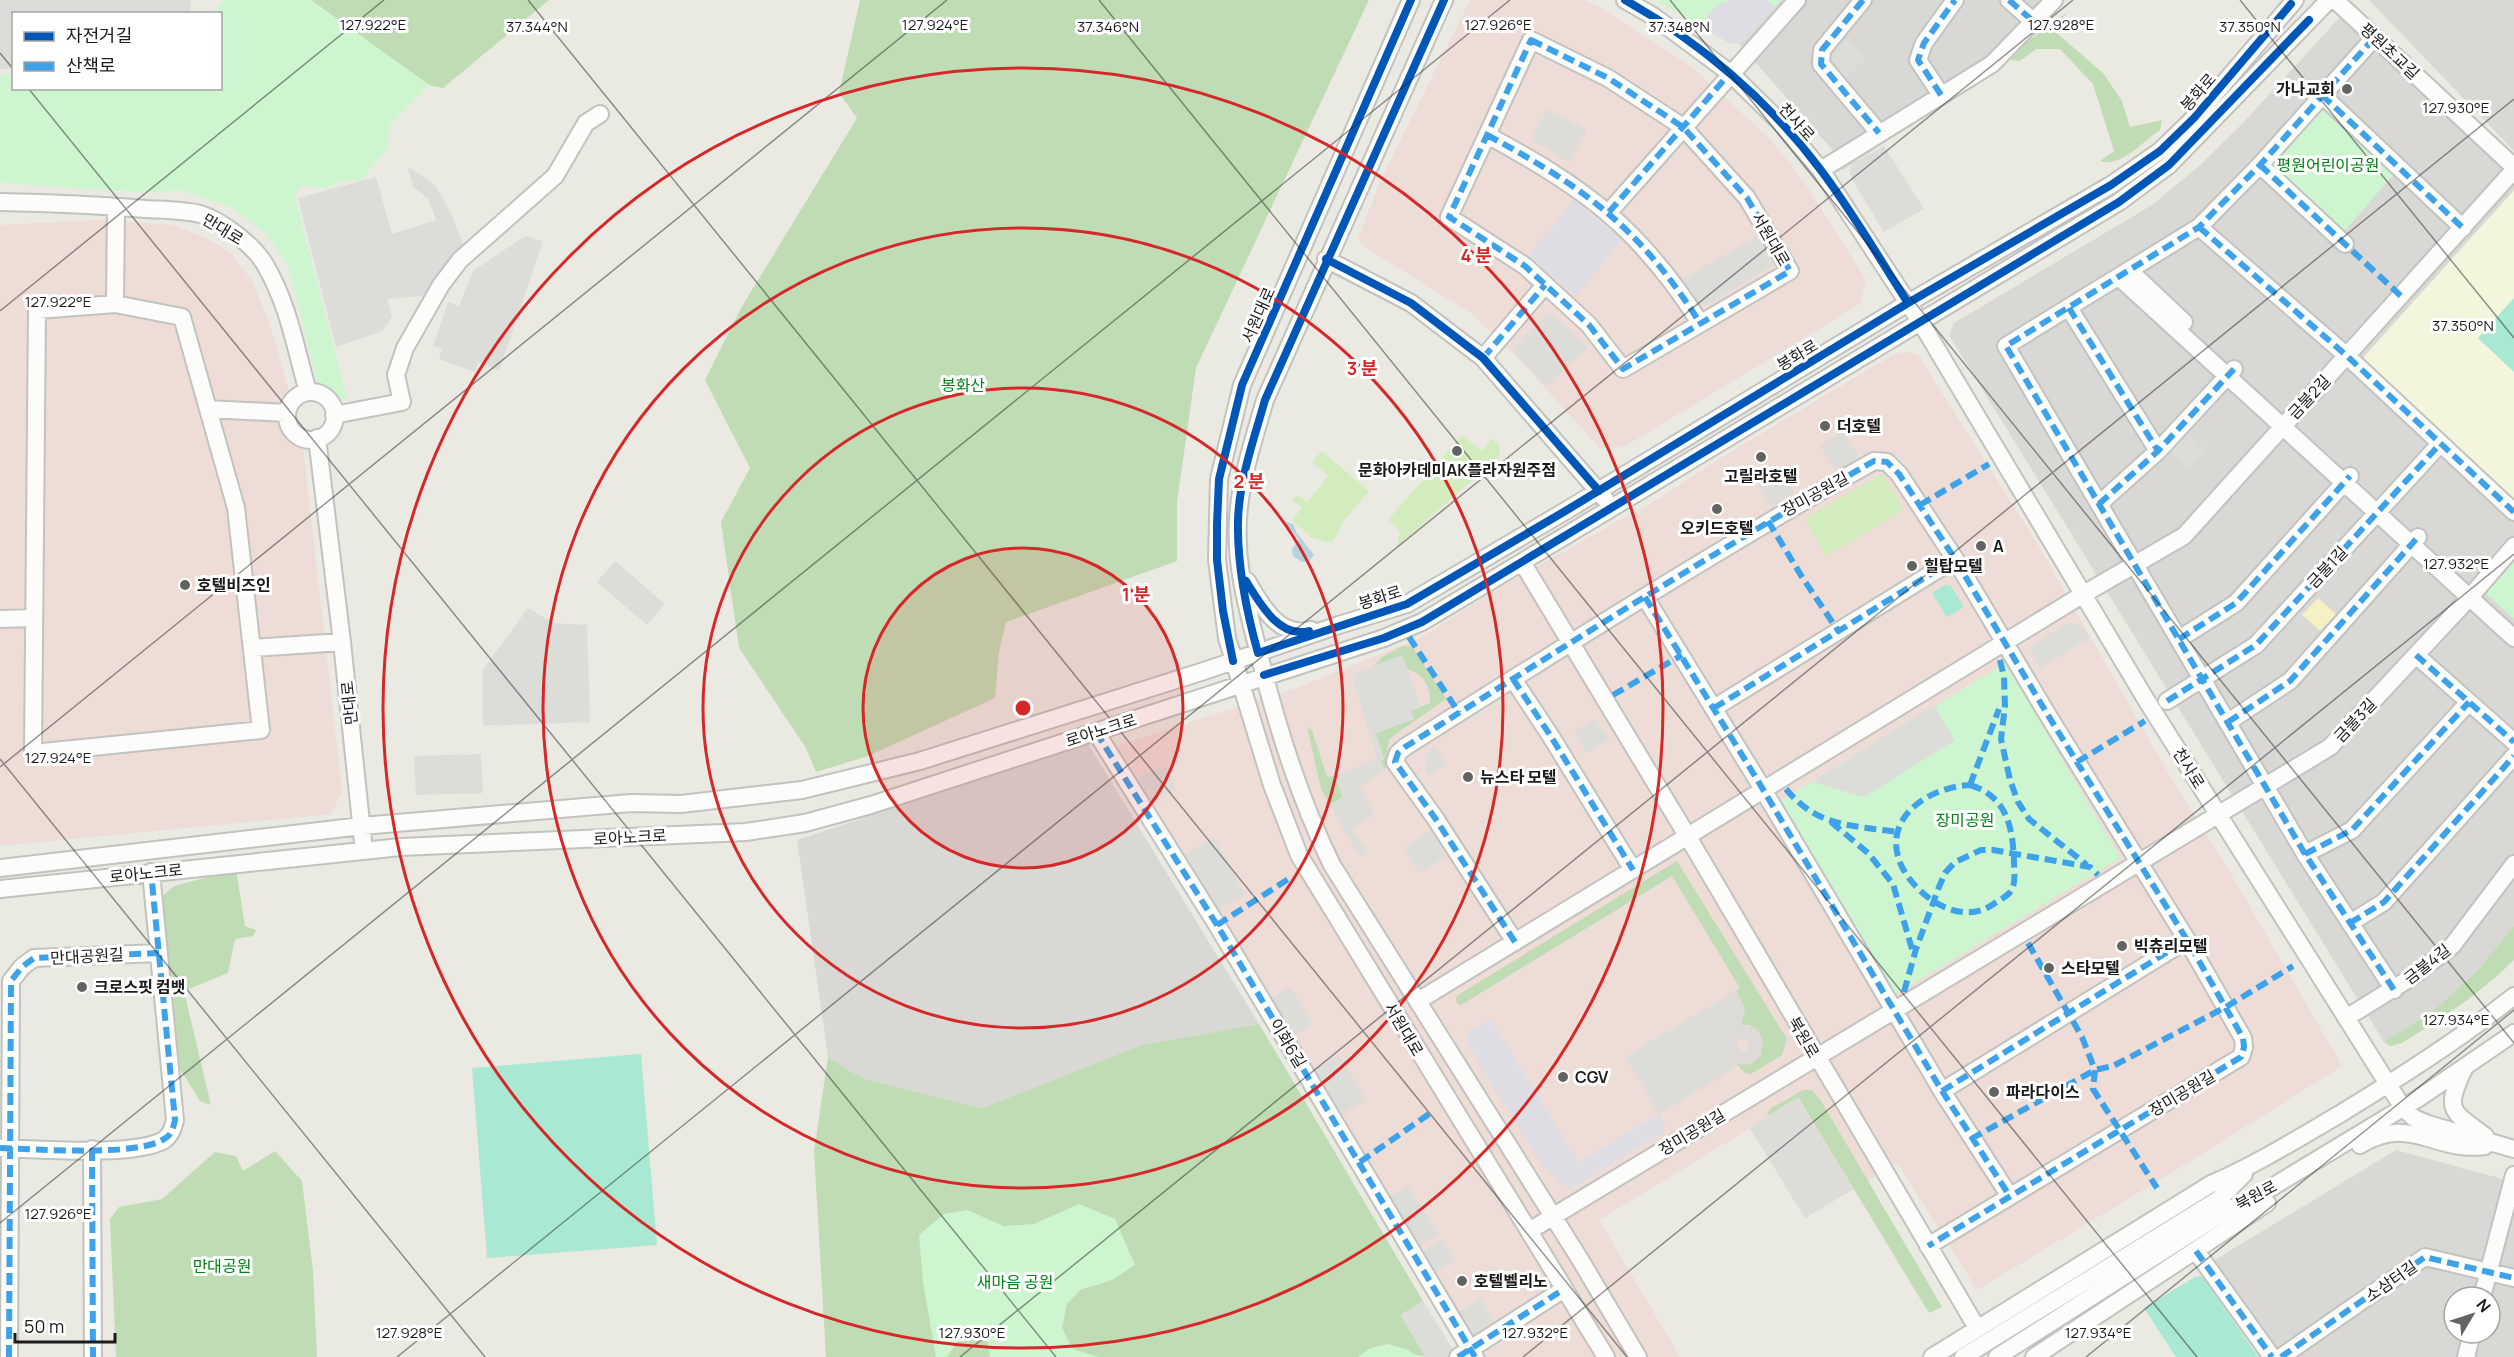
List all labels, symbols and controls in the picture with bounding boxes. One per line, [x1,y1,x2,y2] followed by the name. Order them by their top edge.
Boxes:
[12,12,222,90] legend
[340,14,406,35] text: 127.922°E
[902,14,968,35] text: 127.924°E
[1464,14,1532,35] text: 127.926°E
[2028,14,2094,35] text: 127.928°E
[506,16,568,37] text: 37.344°N
[1077,16,1139,37] text: 37.346°N
[1648,16,1710,37] text: 37.348°N
[2219,16,2281,37] text: 37.350°N
[2356,18,2424,84] street label: 평원초교길
[66,23,132,47] text: 자전거길
[66,53,116,77] text: 산책로
[2175,68,2221,116] street label: 봉화로
[2276,78,2335,100] place label: 가나교회
[2340,82,2354,96] marker: 가나교회
[2423,97,2489,118] text: 127.930°E
[1774,98,1820,146] street label: 천사로
[2276,154,2380,176] park label: 평원어린이공원
[198,208,248,250] street label: 만대로
[1747,208,1795,270] street label: 서원대로
[1460,243,1492,267] text: 4 분
[1236,283,1280,346] street label: 서원대로
[25,291,91,312] text: 127.922°E
[2432,315,2494,336] text: 37.350°N
[1772,334,1822,376] street label: 봉화로
[1347,356,1378,380] text: 3 분
[2283,370,2335,424] street label: 금불2길
[941,374,985,396] park label: 봉화산
[1837,415,1881,437] place label: 더호텔
[1818,419,1832,433] marker: 더호텔
[1450,444,1464,458] marker: 문화아카데미AK플라자원주점
[1754,450,1768,464] marker: 고릴라호텔
[1358,459,1556,481] place label: 문화아카데미AK플라자원주점
[1724,465,1798,487] place label: 고릴라호텔
[1777,467,1853,521] street label: 장미공원길
[1234,469,1265,493] text: 2 분
[1710,502,1724,516] marker: 오키드호텔
[1680,517,1754,539] place label: 오키드호텔
[1993,535,2004,557] place label: A
[1974,539,1988,553] marker: A
[2302,541,2352,593] street label: 금불1길
[2423,553,2489,574] text: 127.932°E
[1924,555,1983,577] place label: 힐탑모텔
[1905,559,1919,573] marker: 힐탑모텔
[197,574,271,596] place label: 호텔비즈인
[178,578,192,592] marker: 호텔비즈인
[1356,580,1405,614] street label: 봉화로
[1122,582,1150,606] text: 1 분
[336,680,362,726] street label: 만대로
[2329,693,2381,747] street label: 금불3길
[1013,698,1033,718] centre of rings
[1063,708,1140,752] street label: 로아노크로
[2168,743,2210,793] street label: 천사로
[25,747,91,768] text: 127.924°E
[1480,766,1557,788] place label: 뉴스타 모텔
[1461,770,1475,784] marker: 뉴스타 모텔
[1936,809,1994,831] park label: 장미공원
[593,824,668,850] street label: 로아노크로
[108,858,184,888] street label: 로아노크로
[2134,935,2208,957] place label: 빅츄리모텔
[2115,939,2129,953] marker: 빅츄리모텔
[2399,939,2455,989] street label: 금불4길
[50,943,124,969] street label: 만대공원길
[2061,957,2120,979] place label: 스타모텔
[2042,961,2056,975] marker: 스타모텔
[94,976,186,998] place label: 크로스핏 컴뱃
[75,980,89,994] marker: 크로스핏 컴뱃
[1379,998,1429,1060] street label: 서원대로
[2423,1009,2489,1030] text: 127.934°E
[1783,1012,1825,1062] street label: 북원로
[1265,1014,1311,1072] street label: 이화6길
[2145,1065,2219,1121] street label: 장미공원길
[1575,1066,1609,1088] place label: CGV
[1556,1070,1570,1084] marker: CGV
[2006,1081,2080,1103] place label: 파라다이스
[1987,1085,2001,1099] marker: 파라다이스
[1655,1104,1729,1160] street label: 장미공원길
[2231,1175,2281,1215] street label: 북원로
[24,1203,92,1224] text: 127.926°E
[193,1255,251,1277] park label: 만대공원
[2361,1255,2421,1307] street label: 소삼터길
[1474,1270,1548,1292] place label: 호텔벨리노
[977,1271,1053,1293] park label: 새마음 공원
[1455,1274,1469,1288] marker: 호텔벨리노
[2442,1285,2502,1345] north arrow
[2471,1294,2496,1317] text: N
[15,1306,116,1344] scale bar
[24,1314,64,1338] text: 50 m
[376,1322,442,1343] text: 127.928°E
[939,1322,1005,1343] text: 127.930°E
[1502,1322,1568,1343] text: 127.932°E
[2065,1322,2131,1343] text: 127.934°E

